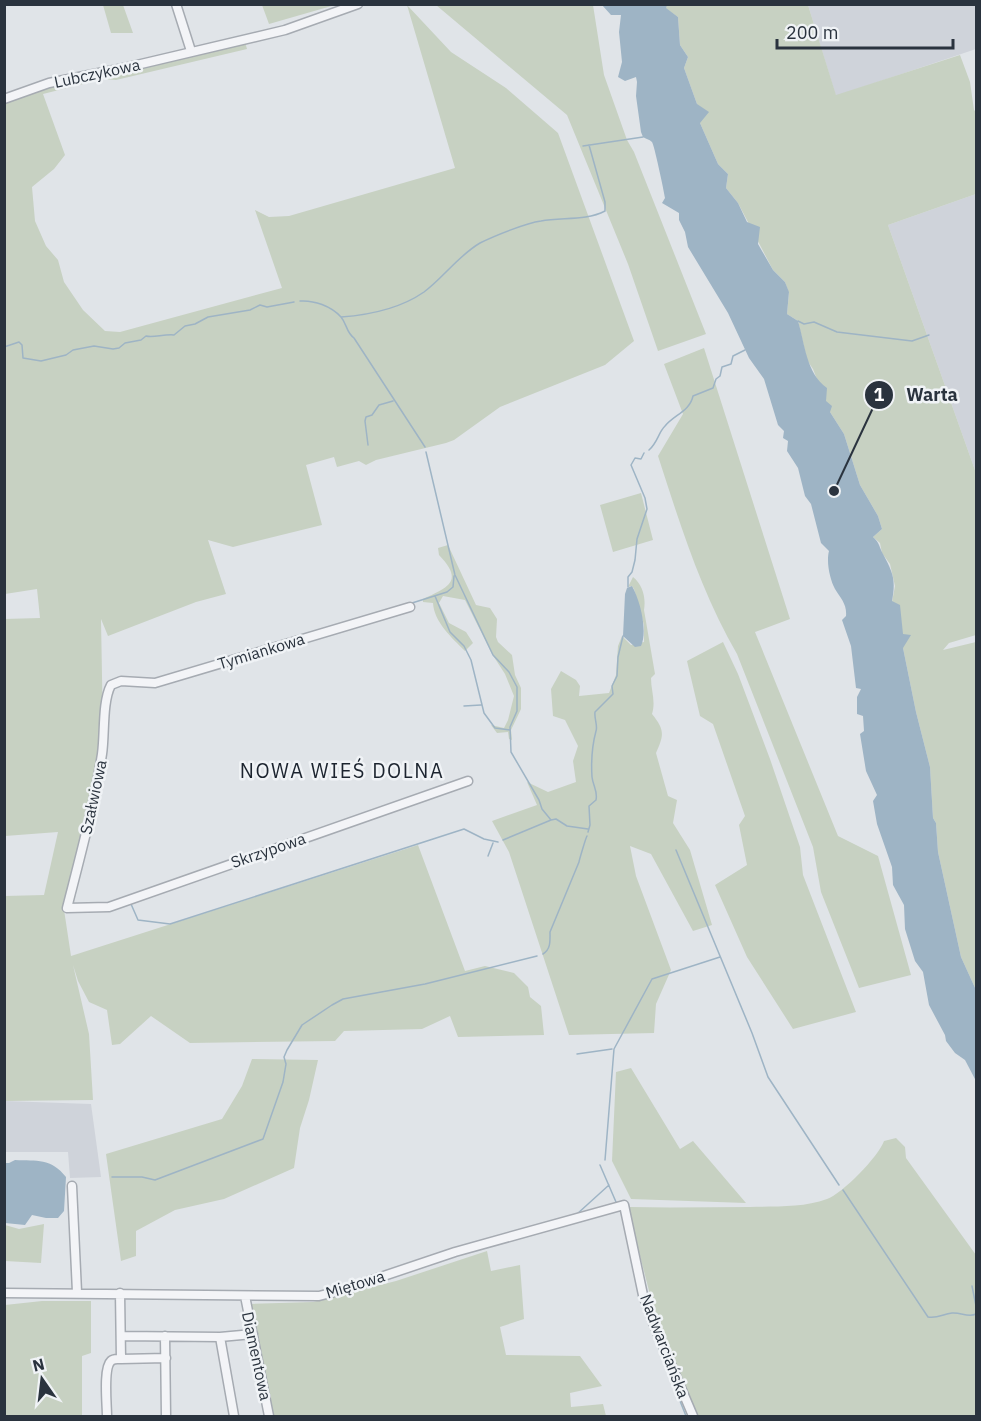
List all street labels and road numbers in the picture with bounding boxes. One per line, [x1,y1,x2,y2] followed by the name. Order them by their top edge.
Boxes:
[52,54,142,92] street label: Lubczykowa
[215,628,307,674] street label: Tymiankowa
[75,758,111,836] street label: Szałwiowa
[228,828,308,872] street label: Skrzypowa
[323,1265,387,1302] street label: Miętowa
[636,1291,694,1401] street label: Nadwarciańska
[238,1310,276,1403] street label: Diamentowa

